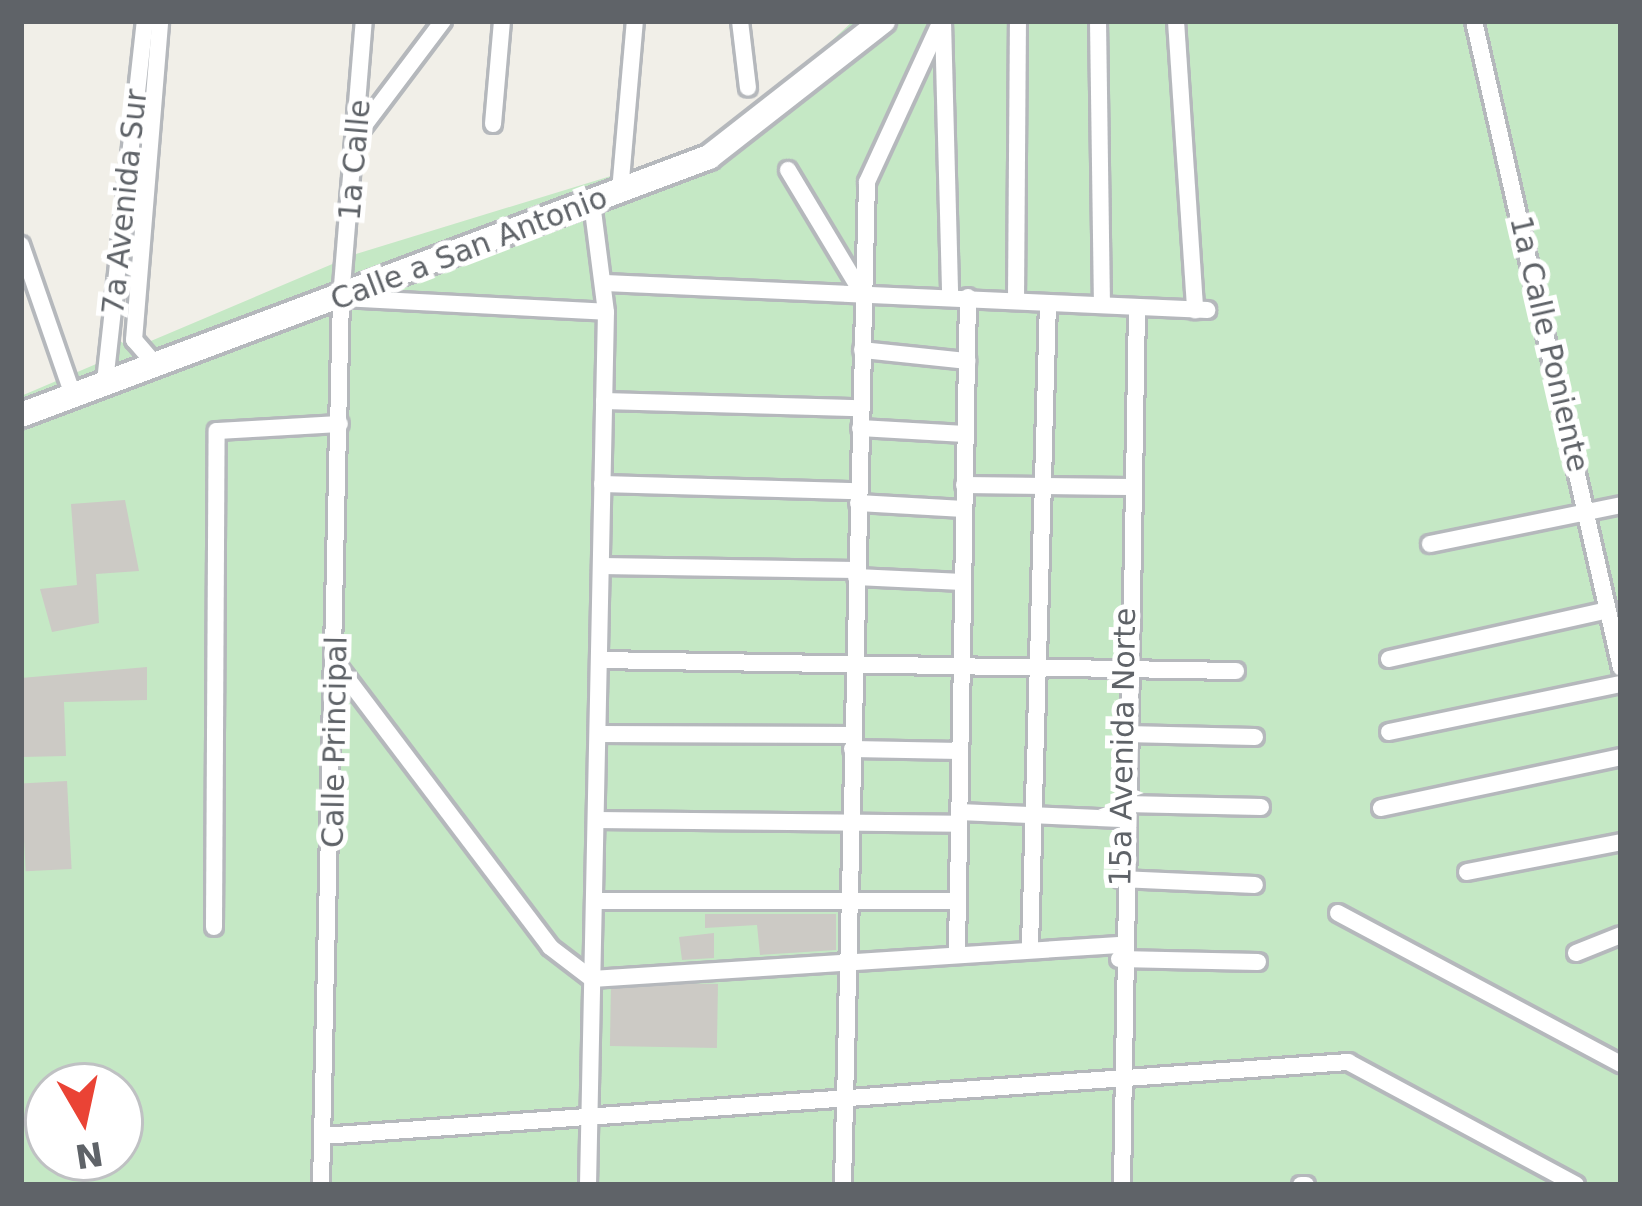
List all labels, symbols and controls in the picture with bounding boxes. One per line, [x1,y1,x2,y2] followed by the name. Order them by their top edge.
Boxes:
[95,87,155,317] street label: 7a Avenida Sur
[332,98,378,222] street label: 1a Calle
[326,180,612,318] street label: Calle a San Antonio
[1502,213,1596,475] street label: 1a Calle Poniente
[1103,607,1143,887] street label: 15a Avenida Norte
[315,636,355,848] street label: Calle Principal
[24,1062,144,1182] north arrow
[73,1134,106,1177] text: N

